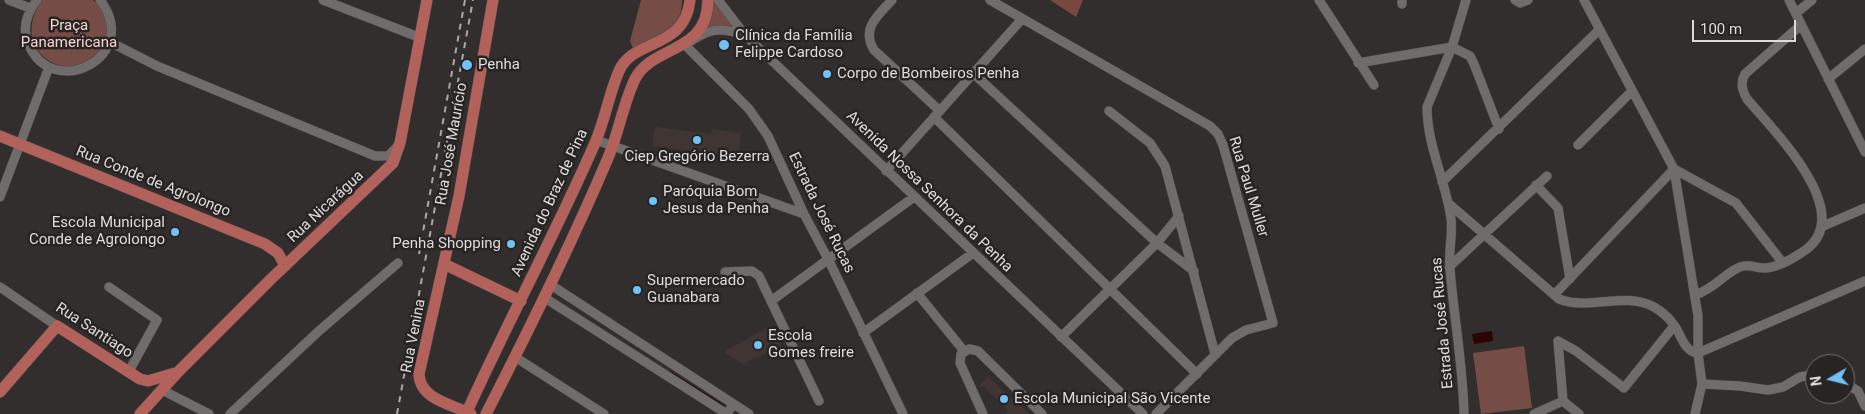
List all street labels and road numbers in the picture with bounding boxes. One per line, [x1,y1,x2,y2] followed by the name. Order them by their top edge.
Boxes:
[432,81,472,207] street label: Rua José Maurício
[842,108,1016,276] street label: Avenida Nossa Senhora da Penha
[508,126,592,280] street label: Avenida do Braz de Pina
[1224,135,1272,239] street label: Rua Paul Muller
[73,143,233,221] street label: Rua Conde de Agrolongo
[784,150,858,276] street label: Estrada José Rucas
[284,167,368,247] street label: Rua Nicarágua
[1428,256,1458,390] street label: Estrada José Rucas
[398,297,430,375] street label: Rua Venina
[52,299,136,363] street label: Rua Santiago

